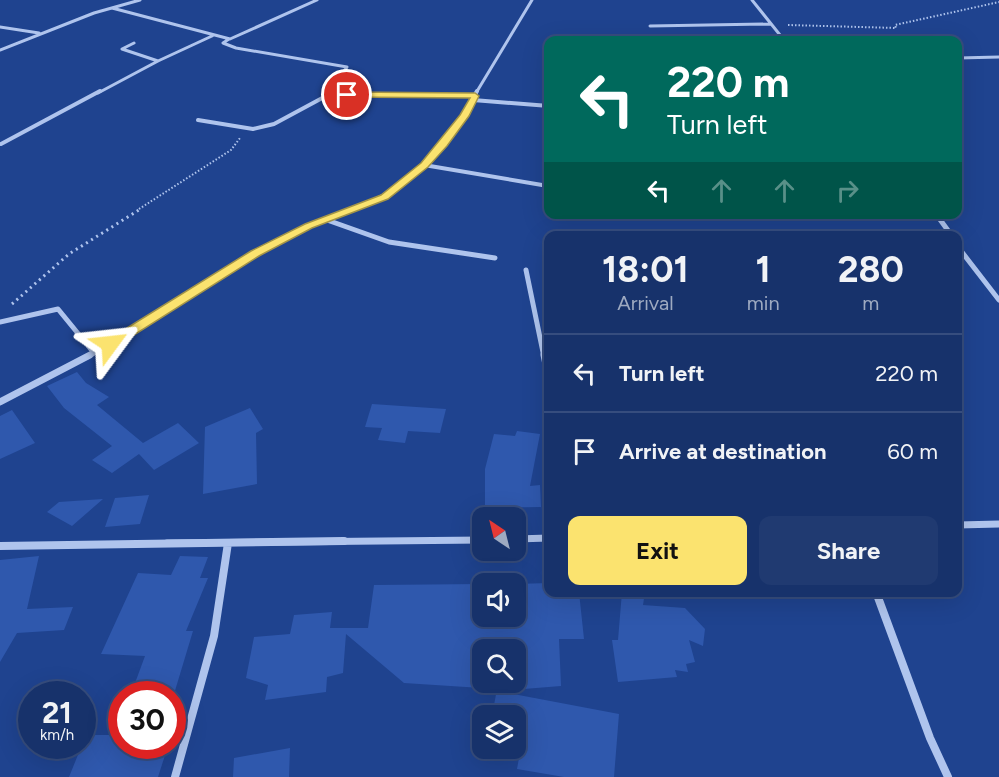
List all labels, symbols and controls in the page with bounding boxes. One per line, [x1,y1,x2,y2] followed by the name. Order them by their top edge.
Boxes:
[667,57,789,108] text: 220 m
[568,60,646,138] icon: left
[321,69,372,120] pin
[330,78,363,111] icon: arrive
[667,108,767,141] text: Turn left
[642,174,675,207] icon: left
[705,174,738,207] icon: ahead
[768,174,801,207] icon: ahead
[831,174,864,207] icon: right
[602,248,689,291] text: 18:01
[756,248,771,291] text: 1
[838,248,904,291] text: 280
[617,291,674,315] text: Arrival
[747,291,780,315] text: min
[862,291,879,315] text: m
[78,312,142,376] position arrow
[568,357,601,390] icon: left
[619,360,705,387] text: Turn left
[875,360,938,387] text: 220 m
[568,435,601,468] icon: arrive
[619,438,827,465] text: Arrive at destination
[887,438,938,465] text: 60 m
[472,507,526,561] north arrow
[472,507,526,759] map controls
[568,516,747,585] button: Exit
[759,516,938,585] button: Share
[472,573,526,627] button: sound
[472,639,526,693] button: search
[108,681,186,759] speed limit sign: 30
[42,694,72,731] text: 21
[472,705,526,759] button: layers
[40,726,74,744] text: km/h

